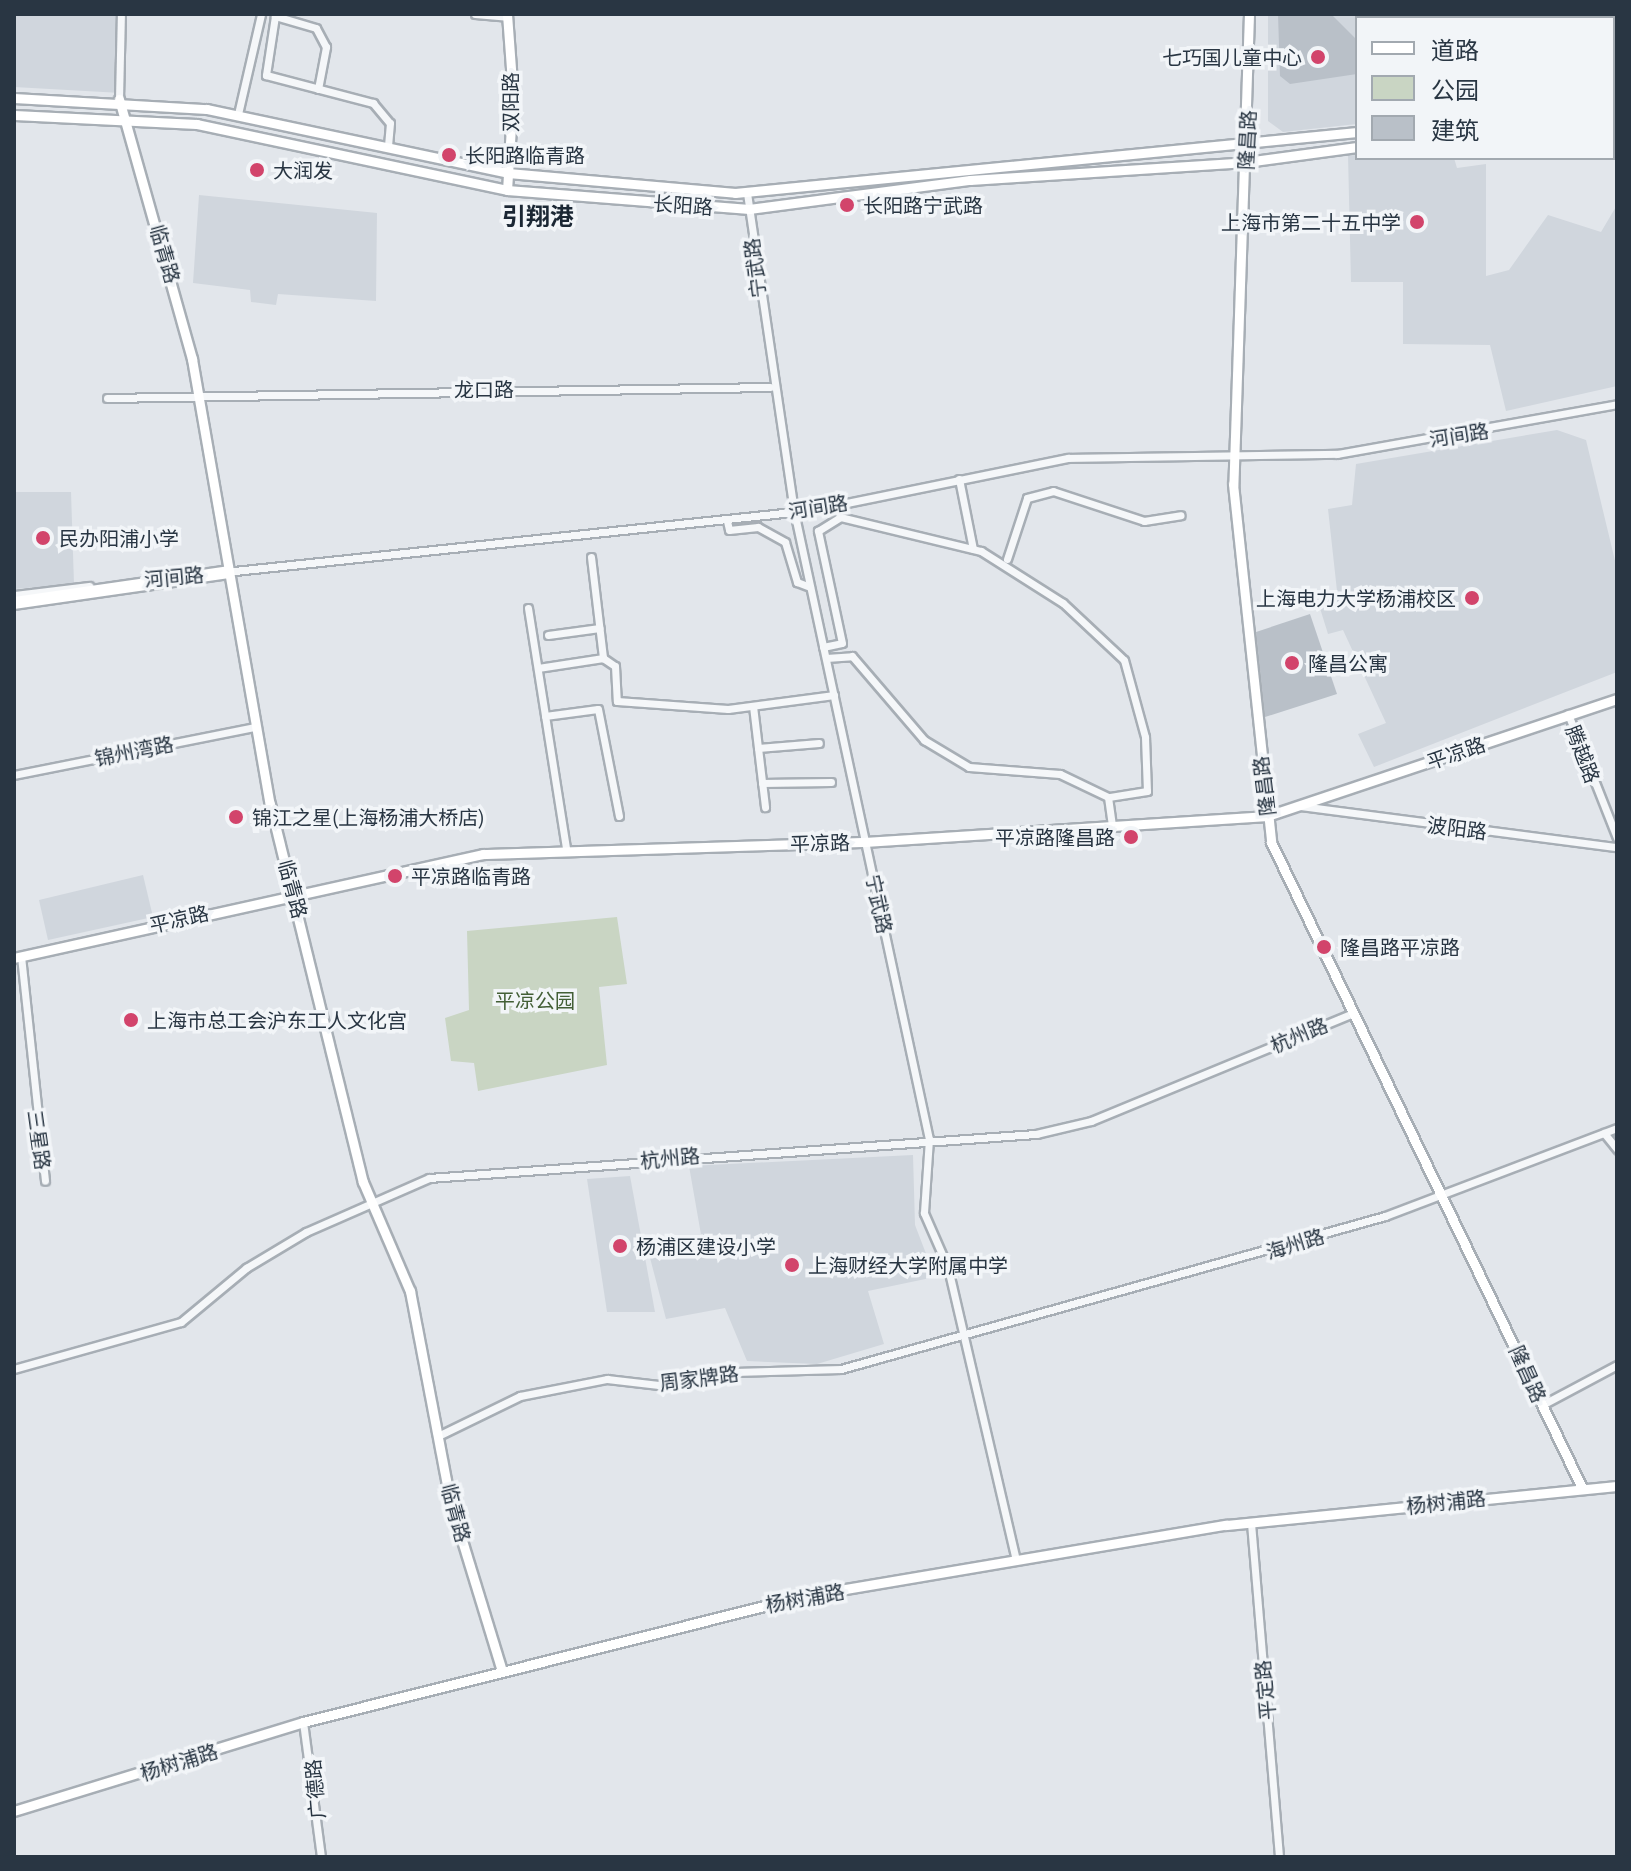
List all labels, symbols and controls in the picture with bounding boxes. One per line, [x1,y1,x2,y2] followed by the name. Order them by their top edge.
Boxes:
[1355,16,1615,160] legend
[1431,37,1479,64] text: 道路
[1162,45,1302,69] place label: 七巧国儿童中心
[1309,48,1327,66] marker: 七巧国儿童中心
[498,72,522,132] street label: 双阳路
[1431,77,1479,104] text: 公园
[1233,109,1261,171] street label: 隆昌路
[1431,117,1479,144] text: 建筑
[465,143,585,167] place label: 长阳路临青路
[440,146,458,164] marker: 长阳路临青路
[273,158,333,182] place label: 大润发
[248,161,266,179] marker: 大润发
[652,191,714,219] street label: 长阳路
[863,193,983,217] place label: 长阳路宁武路
[838,196,856,214] marker: 长阳路宁武路
[502,203,574,231] district label: 引翔港
[1221,210,1401,234] place label: 上海市第二十五中学
[1408,213,1426,231] marker: 上海市第二十五中学
[145,222,185,286] street label: 临青路
[739,237,771,299] street label: 宁武路
[454,377,514,401] street label: 龙口路
[1427,418,1491,452] street label: 河间路
[786,490,850,524] street label: 河间路
[59,526,179,550] place label: 民办阳浦小学
[34,529,52,547] marker: 民办阳浦小学
[143,562,205,592] street label: 河间路
[1256,586,1456,610] place label: 上海电力大学杨浦校区
[1463,589,1481,607] marker: 上海电力大学杨浦校区
[1308,651,1388,675] place label: 隆昌公寓
[1283,654,1301,672] marker: 隆昌公寓
[1561,722,1605,786] street label: 腾越路
[92,732,176,770] street label: 锦州湾路
[1424,732,1488,774] street label: 平凉路
[1248,755,1280,817] street label: 隆昌路
[252,805,485,829] place label: 锦江之星(上海杨浦大桥店)
[227,808,245,826] marker: 锦江之星(上海杨浦大桥店)
[1426,812,1488,844] street label: 波阳路
[995,825,1115,849] place label: 平凉路隆昌路
[1122,828,1140,846] marker: 平凉路隆昌路
[790,830,850,856] street label: 平凉路
[274,857,312,921] street label: 临青路
[411,864,531,888] place label: 平凉路临青路
[386,867,404,885] marker: 平凉路临青路
[861,872,897,936] street label: 宁武路
[147,901,211,937] street label: 平凉路
[1340,935,1460,959] place label: 隆昌路平凉路
[1315,938,1333,956] marker: 隆昌路平凉路
[495,988,575,1012] park label: 平凉公园
[147,1008,407,1032] place label: 上海市总工会沪东工人文化宫
[122,1011,140,1029] marker: 上海市总工会沪东工人文化宫
[1267,1013,1331,1057] street label: 杭州路
[23,1109,55,1171] street label: 三星路
[639,1143,701,1173] street label: 杭州路
[1263,1224,1327,1264] street label: 海州路
[636,1234,776,1258] place label: 杨浦区建设小学
[611,1237,629,1255] marker: 杨浦区建设小学
[808,1253,1008,1277] place label: 上海财经大学附属中学
[783,1256,801,1274] marker: 上海财经大学附属中学
[1505,1342,1551,1406] street label: 隆昌路
[658,1361,740,1395] street label: 周家牌路
[437,1481,475,1545] street label: 临青路
[1405,1486,1487,1518] street label: 杨树浦路
[764,1579,846,1617] street label: 杨树浦路
[1250,1659,1280,1721] street label: 平定路
[137,1739,221,1785] street label: 杨树浦路
[300,1758,330,1820] street label: 广德路

